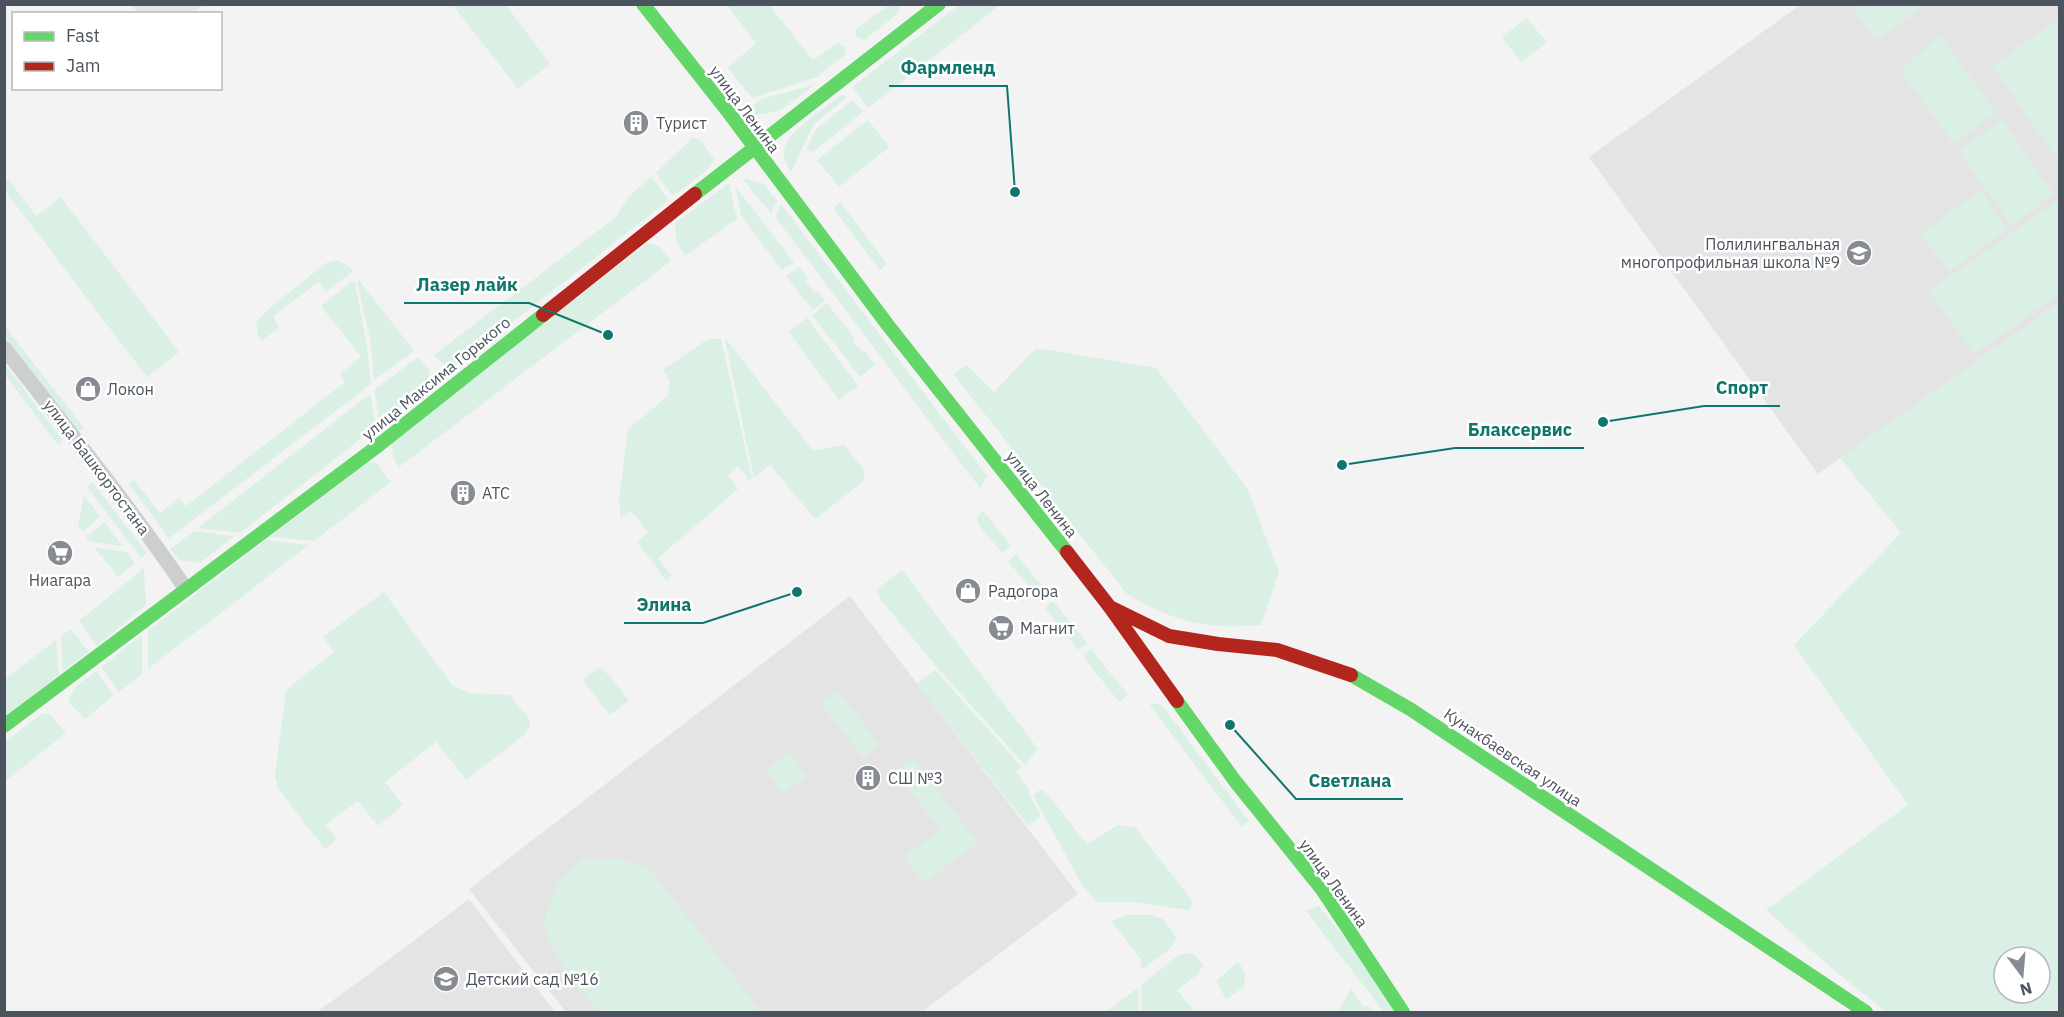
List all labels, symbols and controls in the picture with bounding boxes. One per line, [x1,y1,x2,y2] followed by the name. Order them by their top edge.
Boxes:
[12,12,222,90] legend
[66,24,100,47] text: Fast
[889,50,1007,86] callout: Фармленд
[66,54,101,77] text: Jam
[901,56,995,79] text: Фармленд
[706,61,785,157] street label: улица Ленина
[621,108,651,138] building icon: Турист
[656,113,707,133] place label: Турист
[1621,234,1840,272] place label: Полилингвальная многопрофильная школа №9
[1844,238,1874,268] school or university icon: Полилингвальная многопрофильная школа №9
[404,267,529,303] callout: Лазер лайк
[416,273,518,296] text: Лазер лайк
[358,312,514,444] street label: улица Максима Горького
[1704,370,1780,406] callout: Спорт
[73,374,103,404] shop icon: Локон
[1716,376,1768,399] text: Спорт
[107,379,154,399] place label: Локон
[40,395,155,539] street label: улица Башкортостана
[1455,412,1584,448] callout: Блаксервис
[1468,418,1572,441] text: Блаксервис
[1002,447,1082,542] street label: улица Ленина
[448,478,478,508] building icon: АТС
[482,483,510,503] place label: АТС
[45,538,75,568] supermarket icon: Ниагара
[29,570,92,590] place label: Ниагара
[953,576,983,606] shop icon: Радогора
[988,581,1059,601] place label: Радогора
[624,587,703,623] callout: Элина
[637,593,692,616] text: Элина
[986,613,1016,643] supermarket icon: Магнит
[1020,618,1075,638] place label: Магнит
[1440,703,1586,811] street label: Кунакбаевская улица
[853,763,883,793] building icon: СШ №3
[1296,763,1403,799] callout: Светлана
[888,768,943,788] place label: СШ №3
[1309,769,1391,792] text: Светлана
[1295,835,1373,932] street label: улица Ленина
[1992,945,2052,1005] north arrow
[431,964,461,994] school or university icon: Детский сад №16
[466,969,599,989] place label: Детский сад №16
[2018,978,2034,1001] text: N

